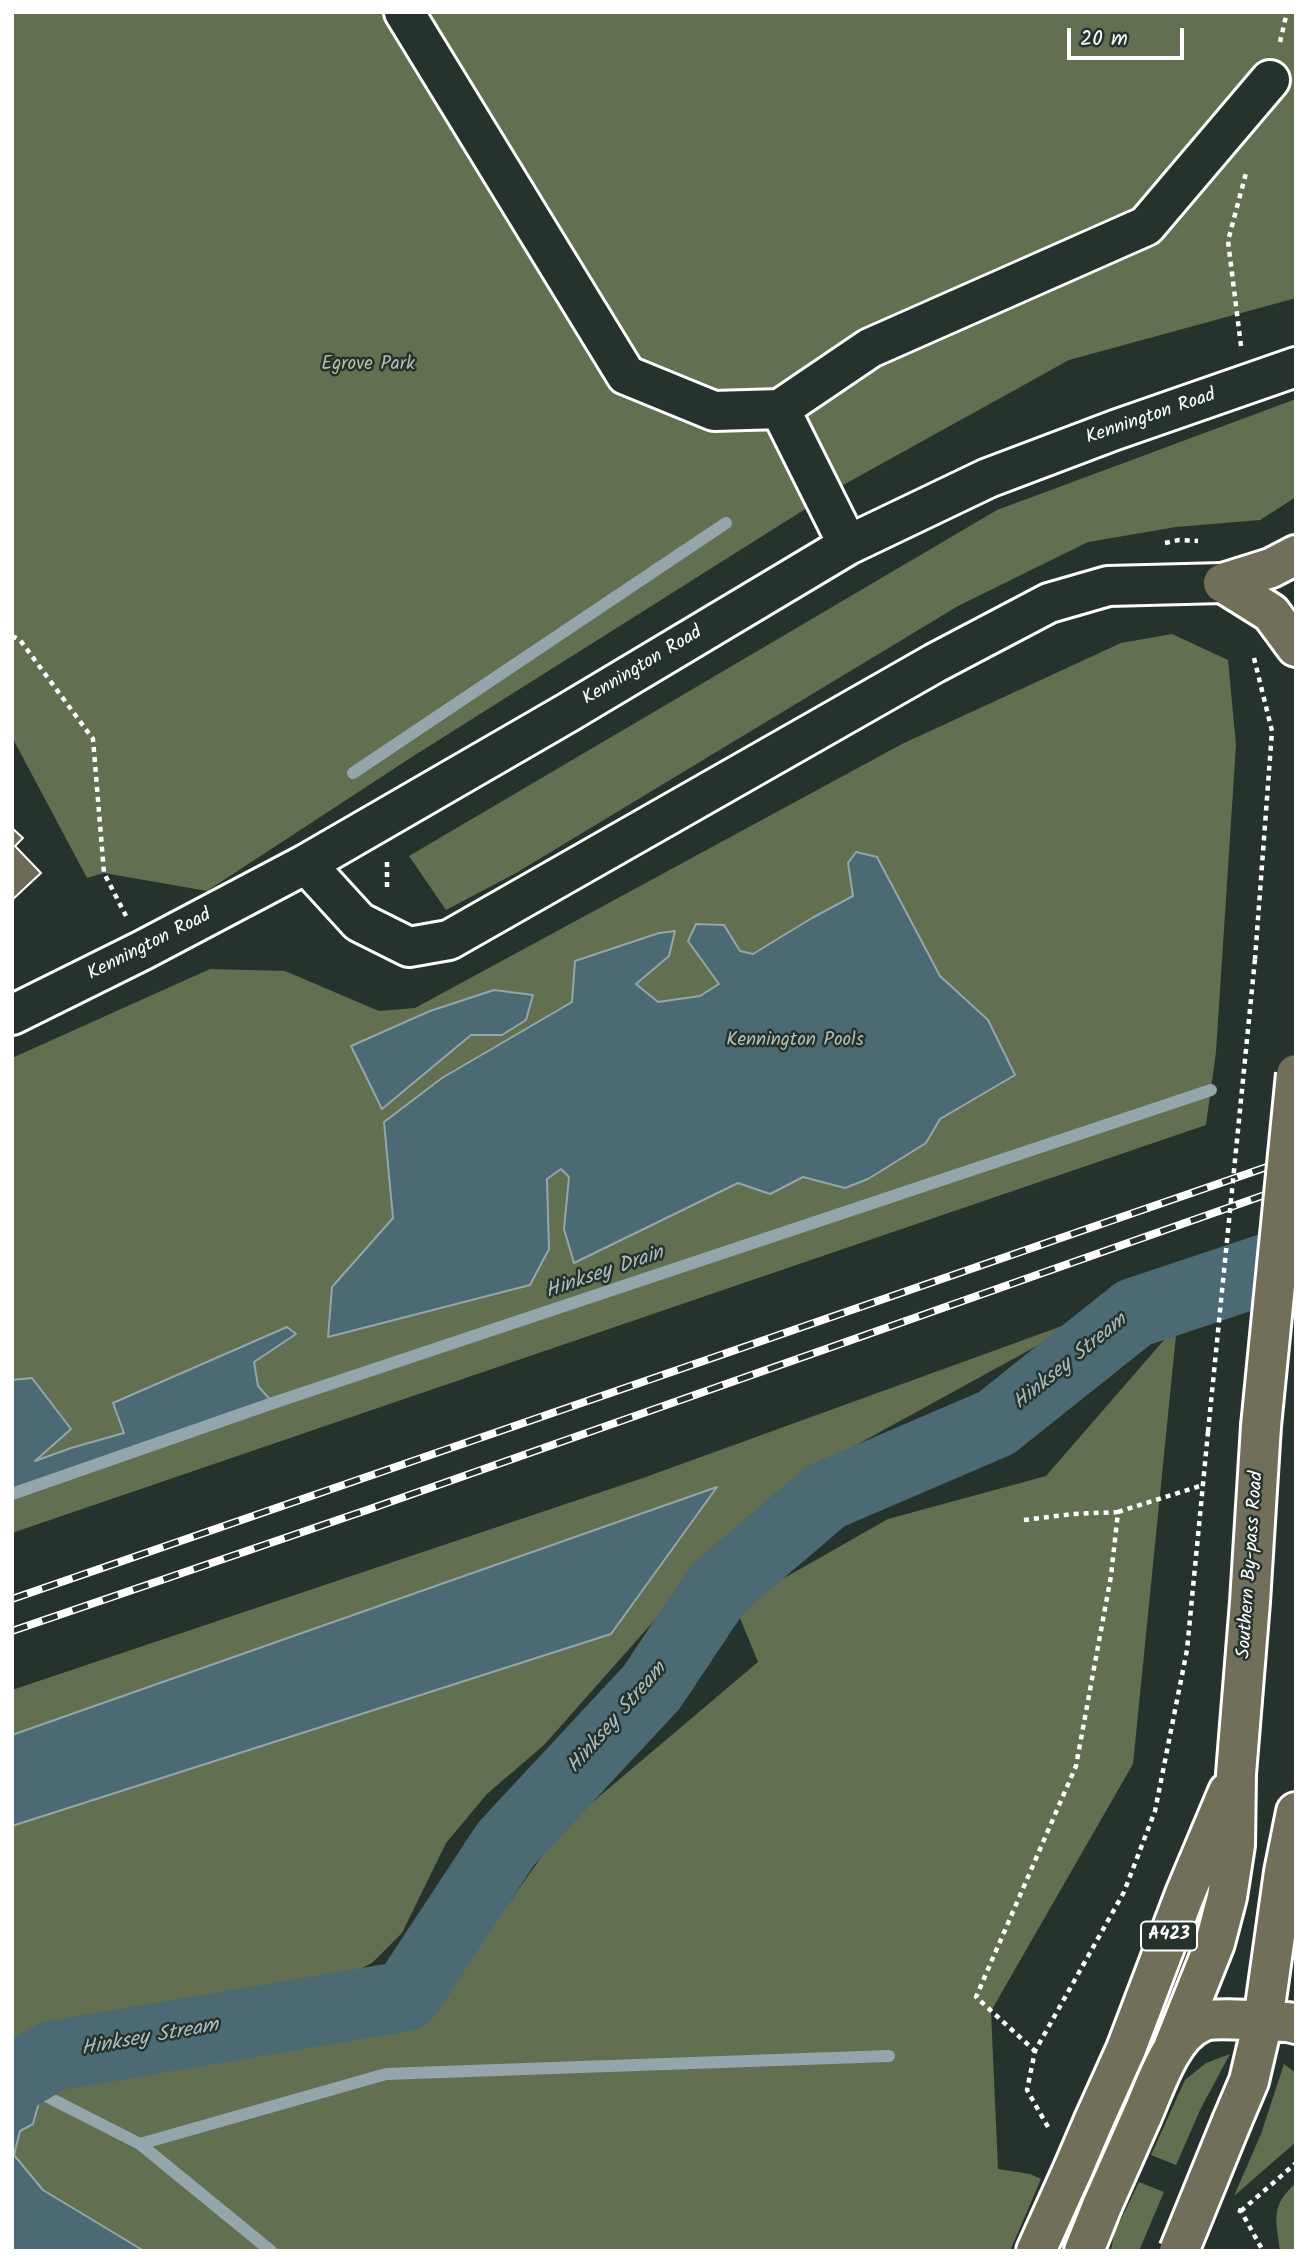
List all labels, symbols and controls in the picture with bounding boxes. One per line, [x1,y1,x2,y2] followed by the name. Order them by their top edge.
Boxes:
[1070,14,1187,58] scale bar
[1080,23,1128,56] text: 20 m
[321,355,415,377] park label: Egrove Park
[1083,385,1219,451] street label: Kennington Road
[579,622,707,712] street label: Kennington Road
[84,905,216,987] street label: Kennington Road
[726,1031,864,1053] park label: Kennington Pools
[543,1242,667,1306] water label: Hinksey Drain
[1009,1309,1133,1417] water label: Hinksey Stream
[1234,1471,1270,1659] street label: Southern By-pass Road
[563,1658,673,1780] water label: Hinksey Stream
[1141,1922,1197,1950] road number: A423
[79,2015,221,2063] water label: Hinksey Stream

